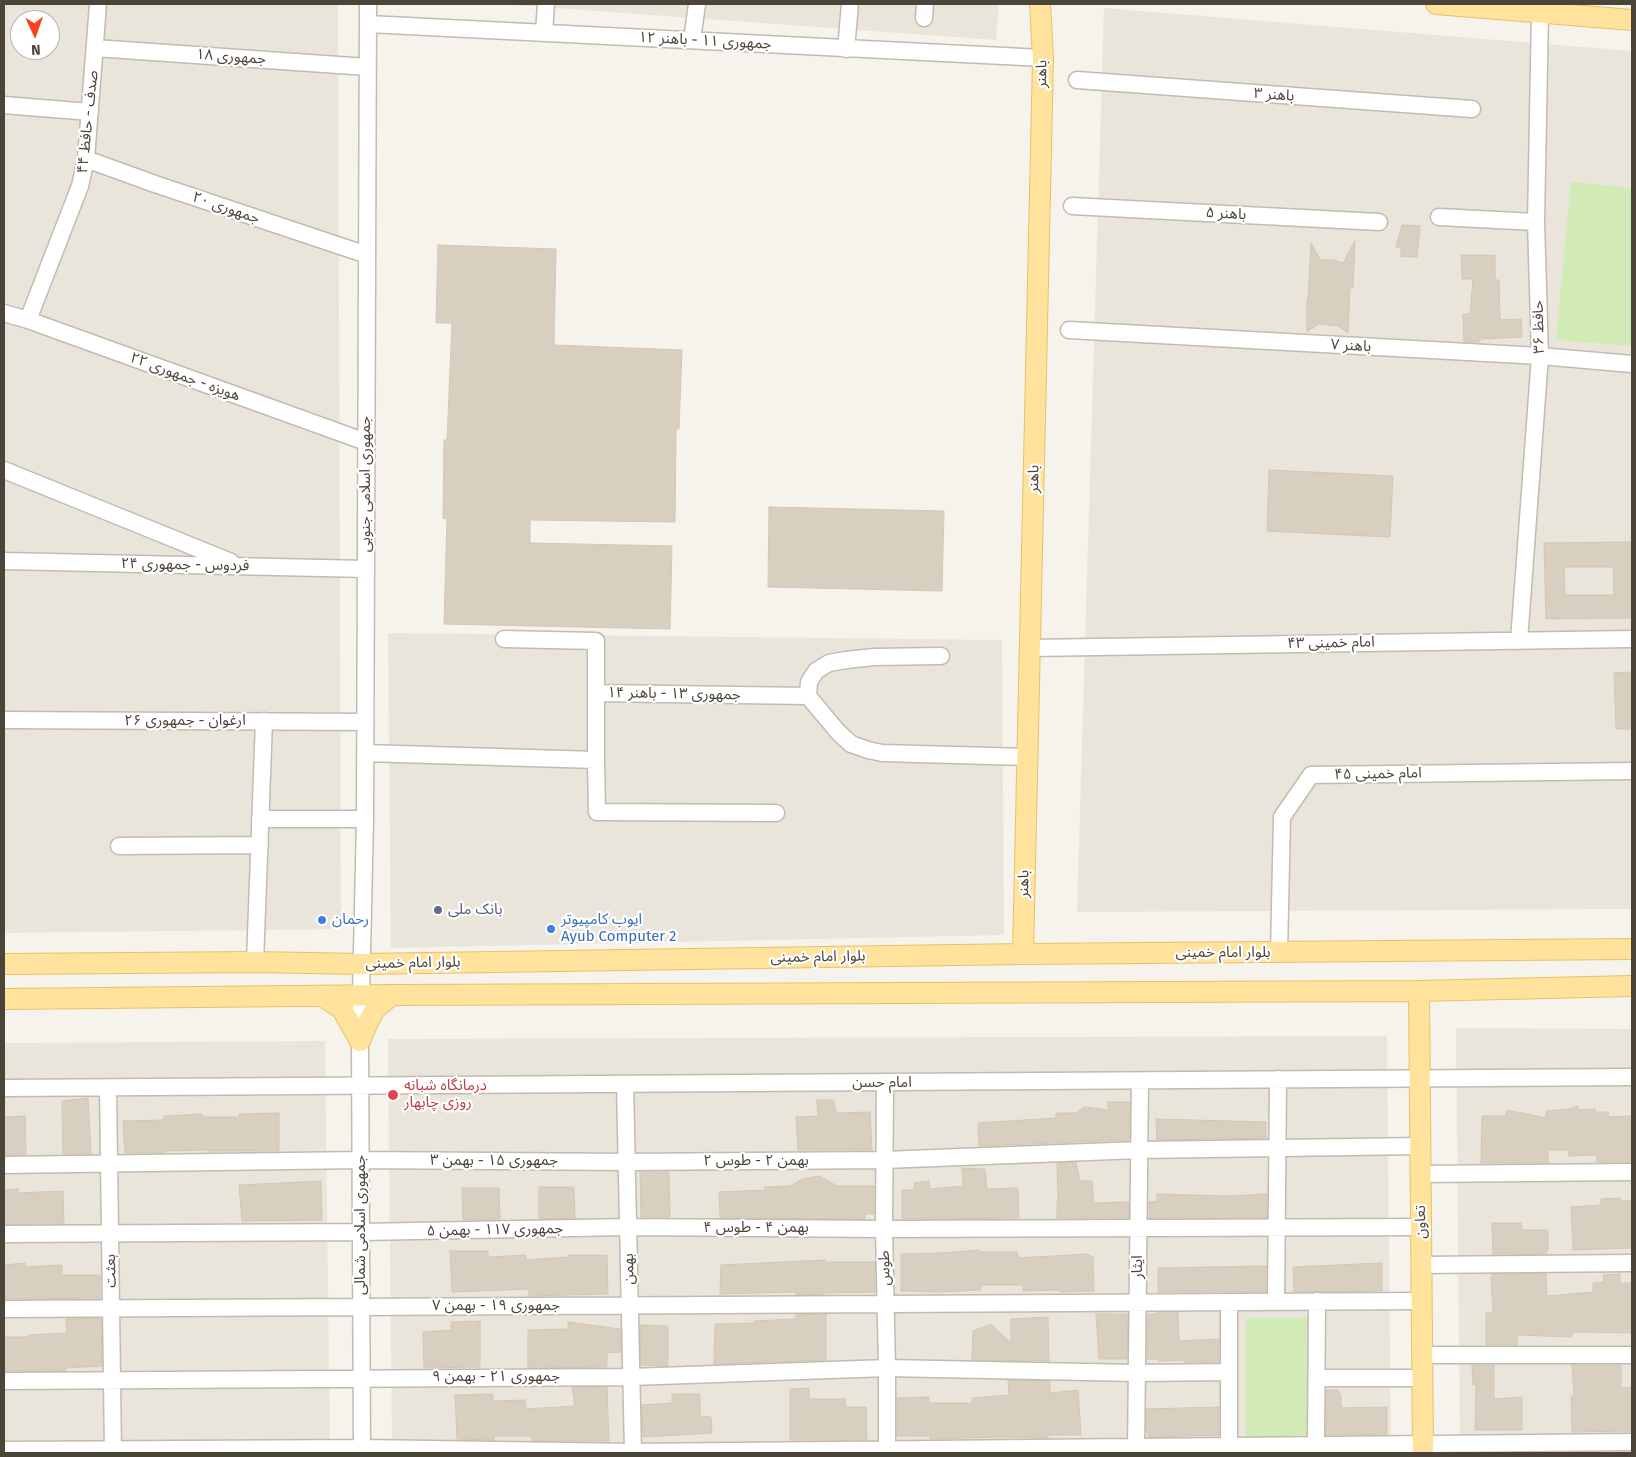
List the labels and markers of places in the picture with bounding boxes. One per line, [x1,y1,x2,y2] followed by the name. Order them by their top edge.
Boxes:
[448,901,502,919] place label: بانک ملی
[432,904,444,916] marker: بانک ملی
[332,911,369,929] place label: رحمان
[561,911,676,946] place label: ایوب کامپیوتر Ayub Computer 2
[316,914,328,926] marker: رحمان
[545,923,557,935] marker: ایوب کامپیوتر Ayub Computer 2
[404,1077,487,1112] place label: درمانگاه شبانه روزی چابهار
[386,1088,400,1102] marker: درمانگاه شبانه روزی چابهار

